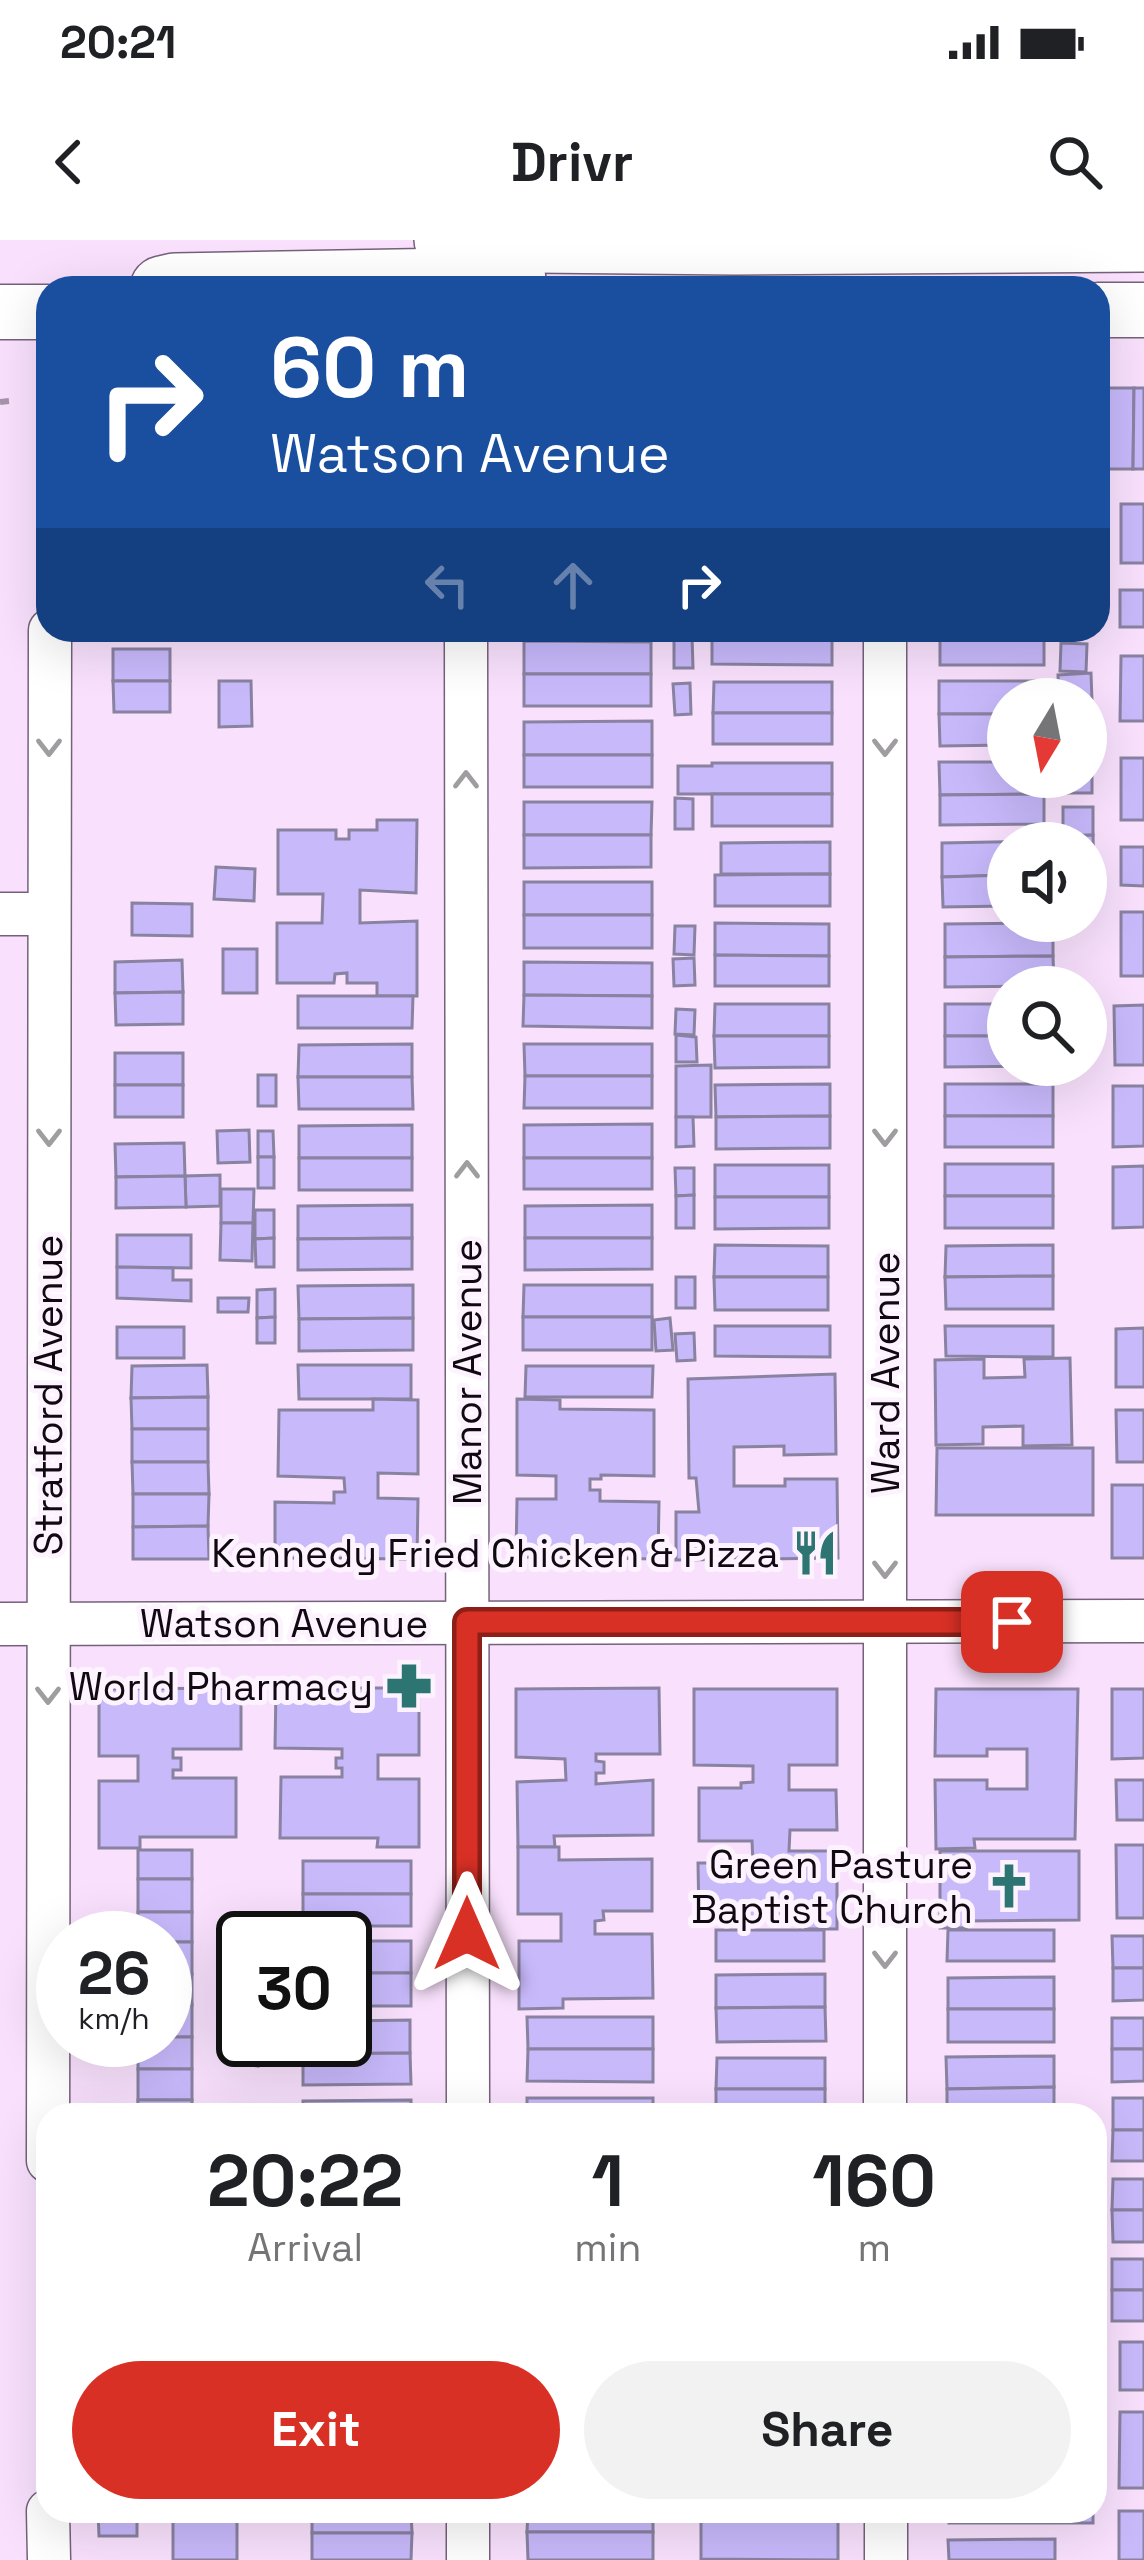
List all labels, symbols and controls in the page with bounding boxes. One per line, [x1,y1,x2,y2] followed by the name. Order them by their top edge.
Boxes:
[60,14,176,71] text: 20:21
[511,128,633,197] text: Drivr
[36,129,102,195] icon: back
[1042,129,1108,195] icon: search
[270,314,469,422] text: 60 m
[72,324,228,480] icon: right
[270,419,670,488] text: Watson Avenue
[414,552,480,618] icon: left
[540,552,606,618] icon: ahead
[666,552,732,618] icon: right
[987,678,1107,798] north arrow
[987,678,1107,1086] map controls
[36,739,62,757] one-way arrow
[872,739,898,757] one-way arrow
[453,770,479,788] one-way arrow
[987,822,1107,942] button: sound
[987,966,1107,1086] button: search
[36,1129,62,1147] one-way arrow
[872,1129,898,1147] one-way arrow
[454,1160,480,1179] one-way arrow
[24,1235,73,1555] street label: Stratford Avenue
[443,1239,492,1505] street label: Manor Avenue
[861,1252,910,1494] street label: Ward Avenue
[790,1528,840,1578] restaurant icon: Kennedy Fried Chicken & Pizza
[211,1529,779,1578] place label: Kennedy Fried Chicken & Pizza
[872,1561,898,1579] one-way arrow
[961,1571,1063,1673] pin
[979,1589,1045,1655] icon: arrive
[140,1599,428,1648] street label: Watson Avenue
[384,1661,434,1711] pharmacy icon: World Pharmacy
[69,1662,373,1711] place label: World Pharmacy
[35,1687,61,1705] one-way arrow
[691,1840,973,1934] place label: Green Pasture Baptist Church
[984,1861,1034,1911] church icon: Green Pasture Baptist Church
[404,1871,530,1997] position arrow
[216,1911,372,2067] speed limit sign: 30
[78,1935,150,2012] text: 26
[872,1951,898,1969] one-way arrow
[78,1999,150,2038] text: km/h
[207,2135,403,2227] text: 20:22
[592,2135,624,2227] text: 1
[812,2135,936,2227] text: 160
[247,2223,363,2272] text: Arrival
[574,2223,641,2272] text: min
[857,2223,891,2272] text: m
[72,2361,560,2499] button: Exit
[584,2361,1071,2499] button: Share

